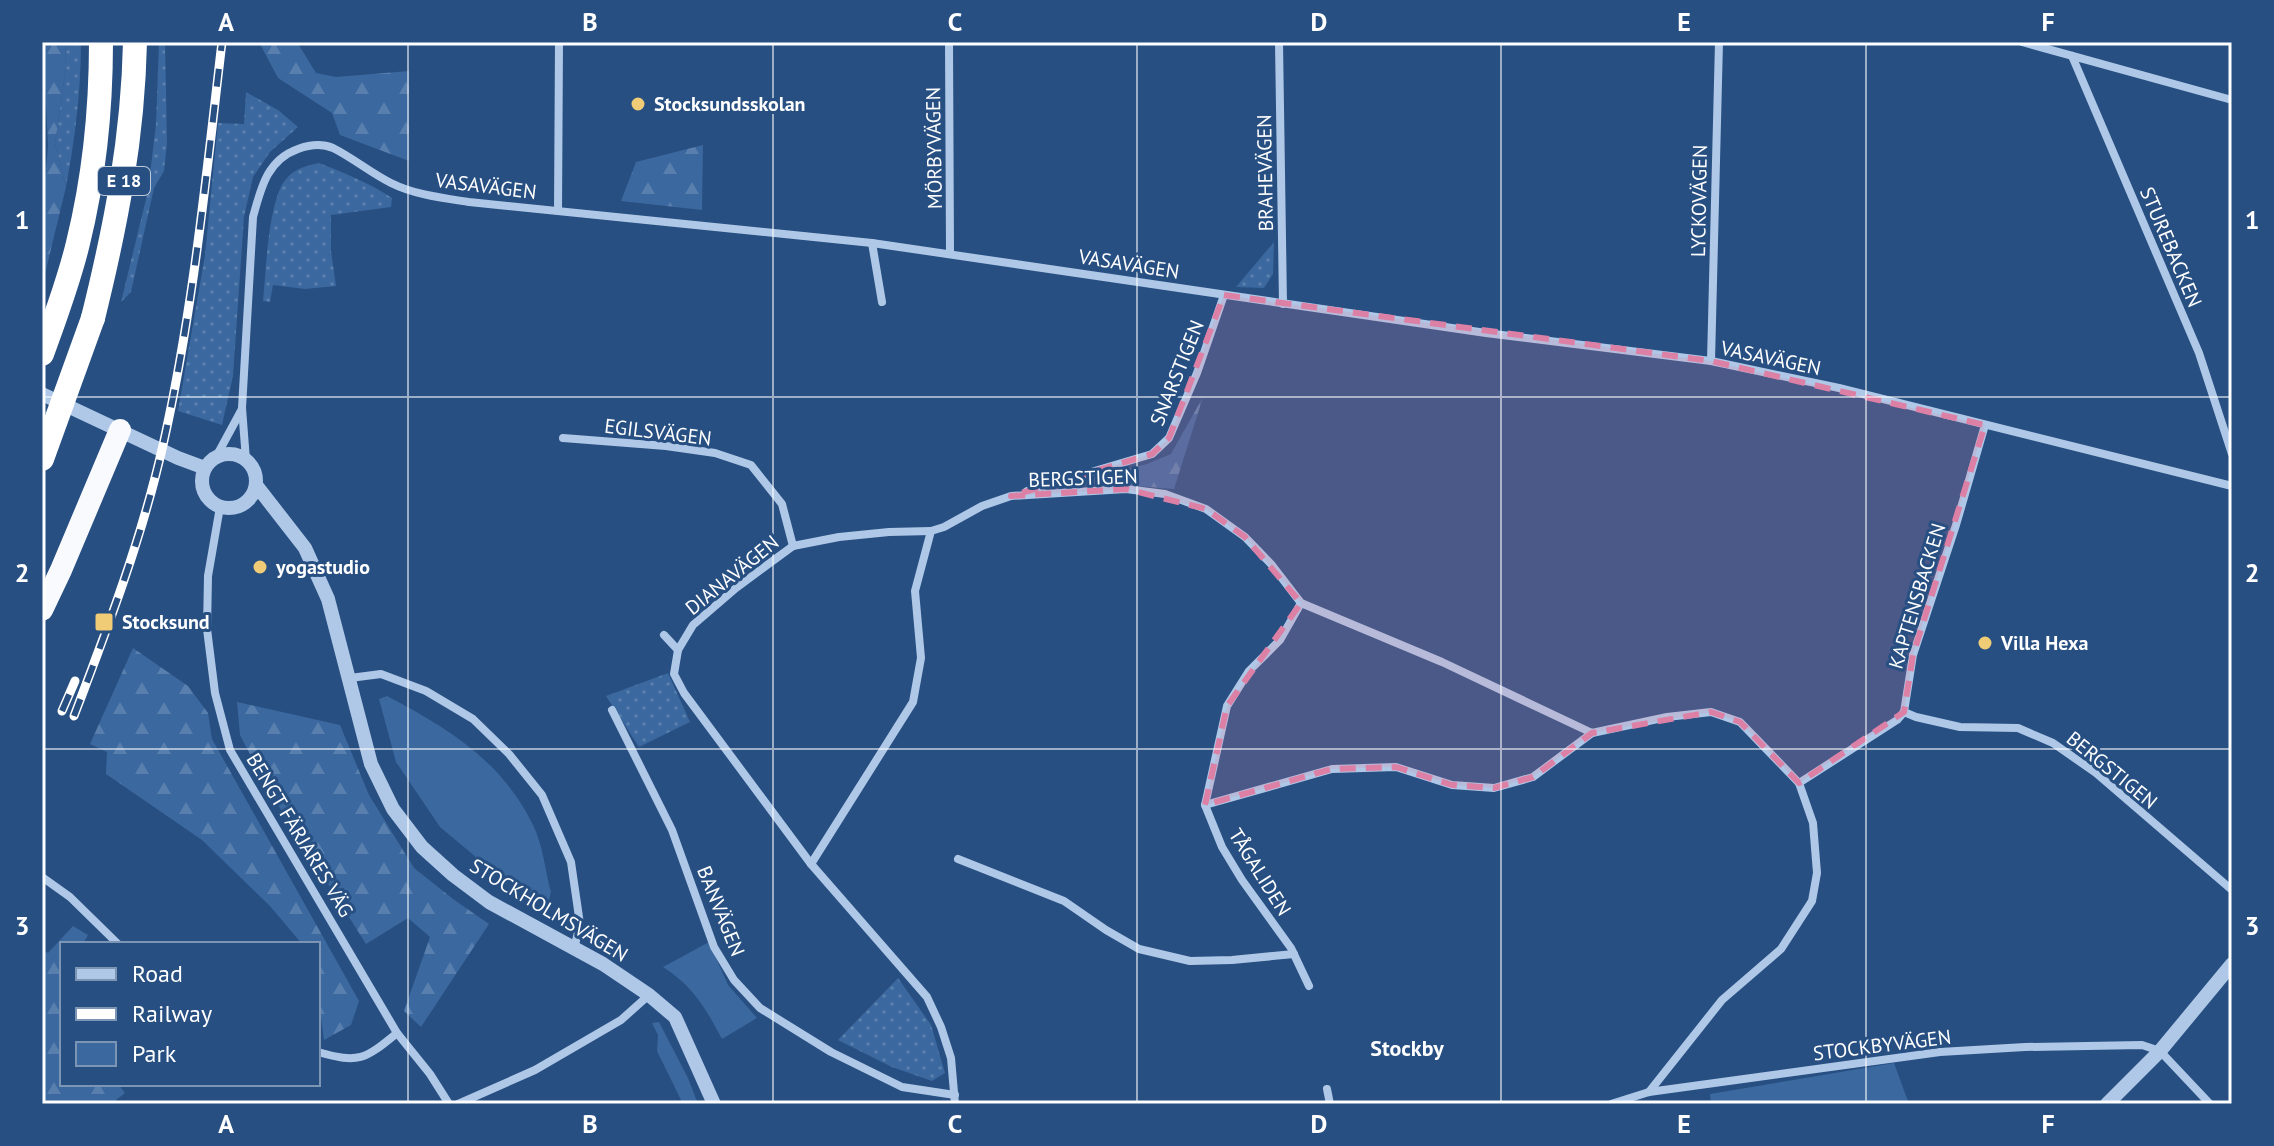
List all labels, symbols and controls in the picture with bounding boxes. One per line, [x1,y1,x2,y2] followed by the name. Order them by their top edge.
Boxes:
[218,5,234,38] text: A
[582,5,598,38] text: B
[948,5,962,38] text: C
[1311,5,1327,38] text: D
[1677,5,1691,38] text: E
[2041,5,2055,38] text: F
[920,87,948,209] street label: MÖRBYVÄGEN
[654,91,805,117] place label: Stocksundsskolan
[629,95,647,113] marker: Stocksundsskolan
[1251,114,1279,232] street label: BRAHEVÄGEN
[1685,145,1713,257] street label: LYCKOVÄGEN
[98,167,150,195] road number: E 18
[433,167,538,205] street label: VASAVÄGEN
[2134,183,2208,311] street label: STUREBACKEN
[15,203,29,236] text: 1
[2245,203,2259,236] text: 1
[1076,243,1181,285] street label: VASAVÄGEN
[1144,316,1210,430] street label: SNARSTIGEN
[1718,335,1823,381] street label: VASAVÄGEN
[603,413,713,451] street label: EGILSVÄGEN
[1028,463,1138,493] street label: BERGSTIGEN
[1883,520,1951,672] street label: KAPTENSBACKEN
[680,529,784,621] street label: DIANAVÄGEN
[275,554,370,580] place label: yogastudio
[15,556,29,589] text: 2
[2245,556,2259,589] text: 2
[251,558,269,576] marker: yogastudio
[122,609,210,635] place label: Stocksund
[93,611,115,633] marker: Stocksund
[2000,630,2088,656] place label: Villa Hexa
[1976,634,1994,652] marker: Villa Hexa
[2061,725,2163,815] street label: BERGSTIGEN
[241,748,359,922] street label: BENGT FÄRJARES VÄG
[1223,823,1297,921] street label: TÅGALIDEN
[465,852,633,968] street label: STOCKHOLMSVÄGEN
[691,862,751,960] street label: BANVÄGEN
[15,909,29,942] text: 3
[2245,909,2259,942] text: 3
[60,942,320,1086] legend
[132,958,183,989] text: Road
[132,998,212,1029] text: Railway
[1811,1024,1953,1066] street label: STOCKBYVÄGEN
[1370,1034,1444,1062] district label: Stockby
[132,1038,177,1069] text: Park
[218,1107,234,1140] text: A
[582,1107,598,1140] text: B
[948,1107,962,1140] text: C
[1311,1107,1327,1140] text: D
[1677,1107,1691,1140] text: E
[2041,1107,2055,1140] text: F

